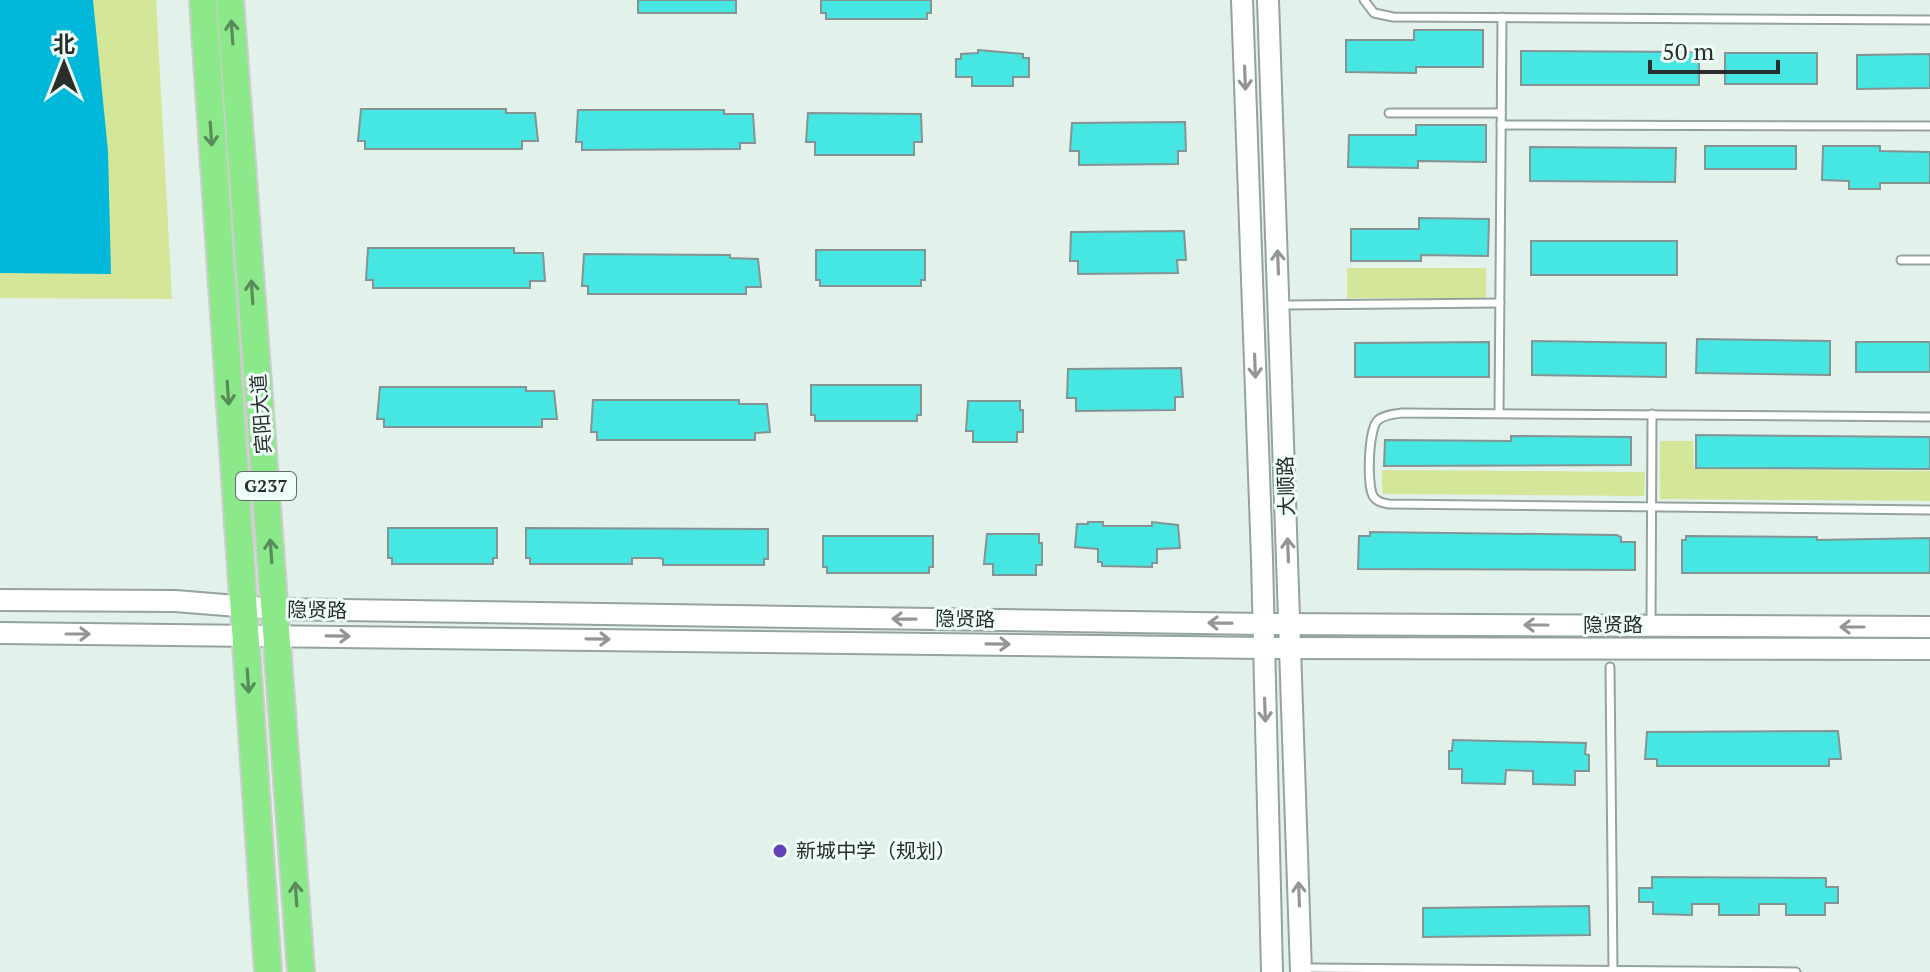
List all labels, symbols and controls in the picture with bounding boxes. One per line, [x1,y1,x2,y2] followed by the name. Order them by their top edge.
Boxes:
[225,20,240,46] one-way arrow
[24,24,104,104] north arrow
[1650,24,1778,74] scale bar
[53,29,75,58] text: 北
[1662,35,1714,67] text: 50 m
[1237,64,1252,91] one-way arrow
[204,120,219,147] one-way arrow
[1270,249,1285,276] one-way arrow
[244,279,259,306] one-way arrow
[1247,352,1262,379] one-way arrow
[244,373,277,455] street label: 宾阳大道
[221,379,236,406] one-way arrow
[1271,456,1300,516] street label: 大顺路
[236,472,296,500] road number: G237
[1281,537,1296,564] one-way arrow
[263,538,278,565] one-way arrow
[287,595,347,624] street label: 隐贤路
[935,604,995,633] street label: 隐贤路
[891,611,918,626] one-way arrow
[1583,611,1643,638] street label: 隐贤路
[1207,615,1234,631] one-way arrow
[1523,617,1550,633] one-way arrow
[1839,619,1866,635] one-way arrow
[64,626,91,642] one-way arrow
[324,628,351,644] one-way arrow
[584,631,611,647] one-way arrow
[984,637,1011,652] one-way arrow
[241,667,256,693] one-way arrow
[1258,696,1273,723] one-way arrow
[796,837,956,864] place label: 新城中学（规划）
[771,842,789,860] marker: 新城中学（规划）
[288,881,303,908] one-way arrow
[1291,881,1306,908] one-way arrow

